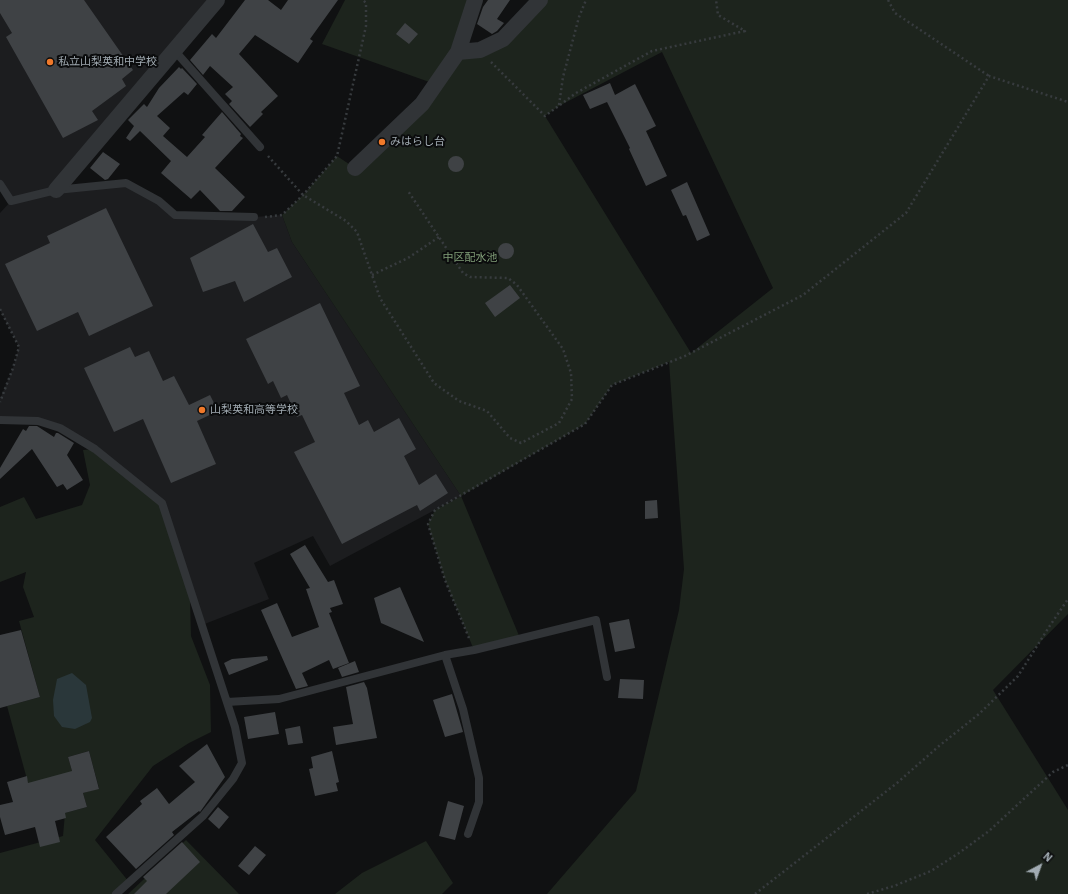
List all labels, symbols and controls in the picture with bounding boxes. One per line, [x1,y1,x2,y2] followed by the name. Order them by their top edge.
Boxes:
[58,55,157,69] place label: 私立山梨英和中学校
[45,57,55,67] marker: 私立山梨英和中学校
[390,135,445,149] place label: みはらし台
[377,137,387,147] marker: みはらし台
[443,251,497,265] park label: 中区配水池
[210,403,298,417] place label: 山梨英和高等学校
[197,405,207,415] marker: 山梨英和高等学校
[1020,846,1060,886] north arrow
[1040,849,1055,865] text: N

